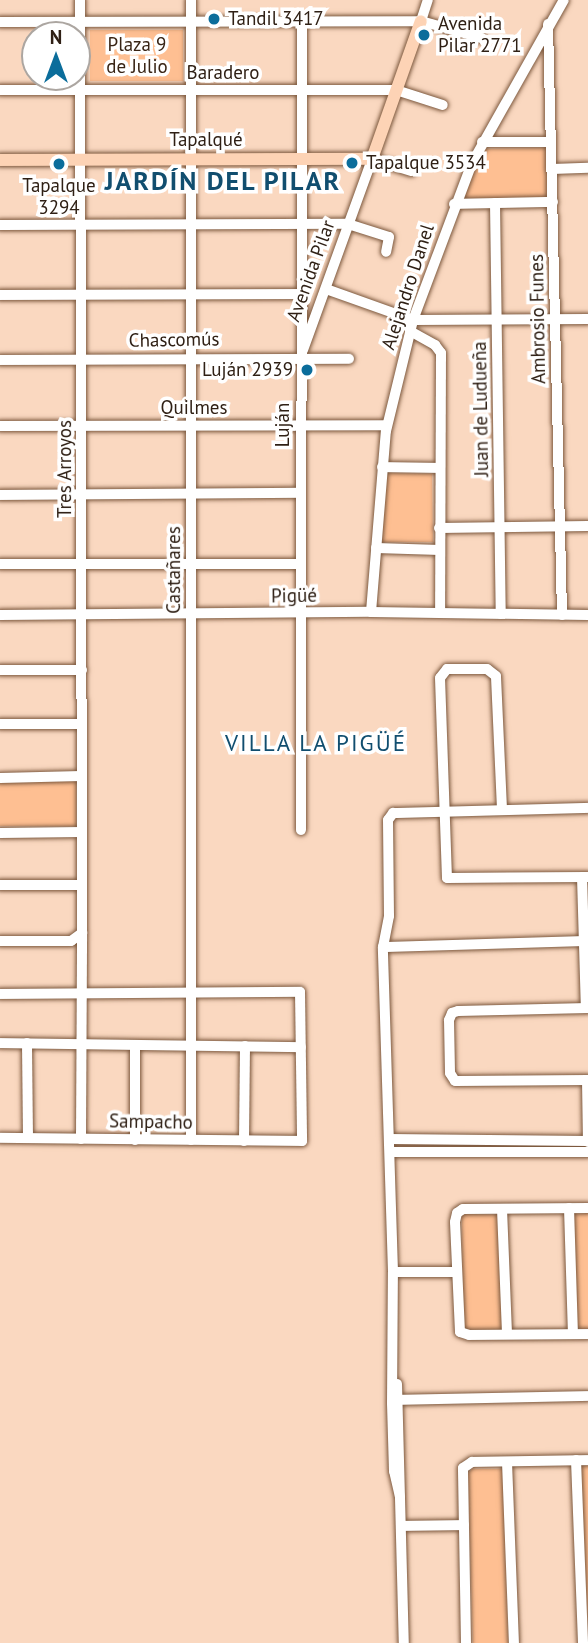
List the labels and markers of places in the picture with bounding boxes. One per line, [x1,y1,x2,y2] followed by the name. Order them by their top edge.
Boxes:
[228,8,324,30] place label: Tandil 3417
[206,11,222,27] marker: Tandil 3417
[438,13,522,57] place label: Avenida Pilar 2771
[416,27,432,43] marker: Avenida Pilar 2771
[366,152,486,174] place label: Tapalque 3534
[344,155,360,171] marker: Tapalque 3534
[51,156,67,172] marker: Tapalque 3294
[22,175,96,219] place label: Tapalque 3294
[202,359,293,381] place label: Luján 2939
[299,362,315,378] marker: Luján 2939

